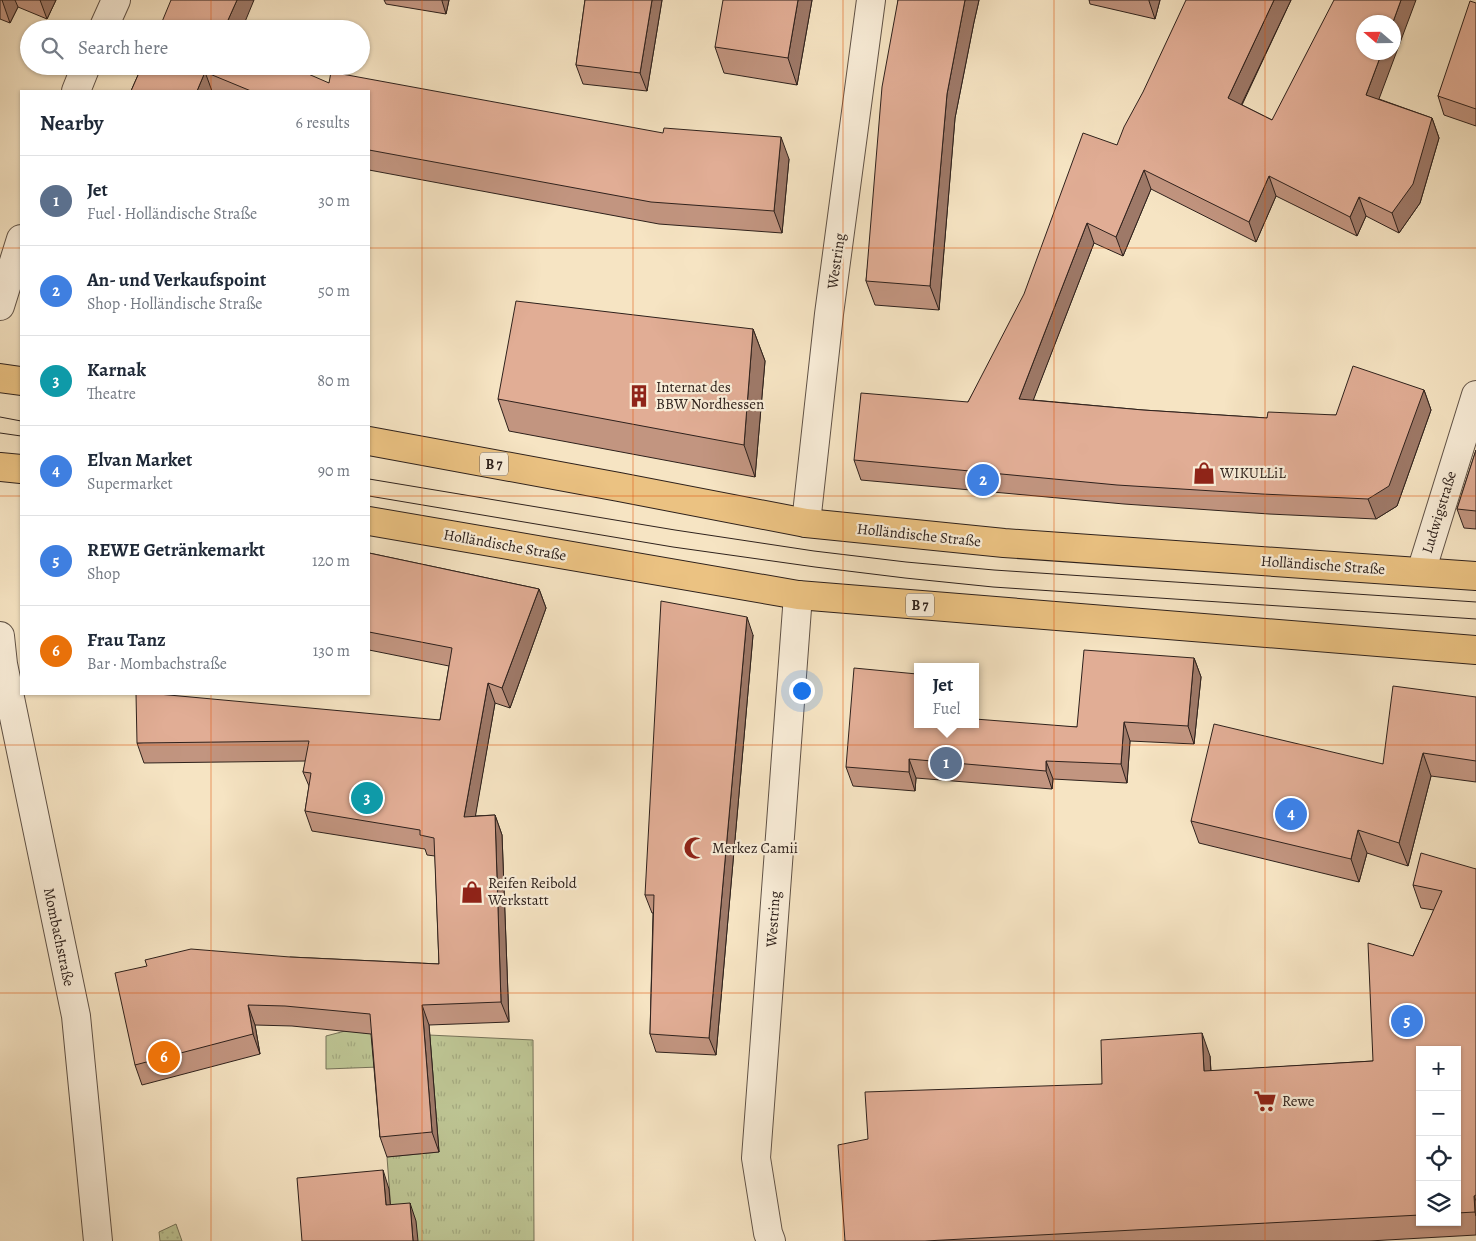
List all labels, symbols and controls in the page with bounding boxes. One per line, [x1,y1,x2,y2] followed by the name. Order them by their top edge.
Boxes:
[1356,15,1401,60] north arrow
[20,20,370,75] search box
[38,34,66,62] icon: search
[78,35,168,61] text: Search here
[40,109,103,137] text: Nearby
[296,112,350,134] text: 6 results
[87,177,108,203] text: Jet
[53,190,59,212] text: 1
[318,190,350,212] text: 30 m
[87,203,257,225] text: Fuel · Holländische Straße
[822,231,850,291] street label: Westring
[87,267,266,293] text: An- und Verkaufspoint
[52,280,60,302] text: 2
[318,280,350,302] text: 50 m
[87,293,263,315] text: Shop · Holländische Straße
[87,357,146,383] text: Karnak
[53,370,59,392] text: 3
[317,370,350,392] text: 80 m
[656,377,764,414] place label: Internat des BBW Nordhessen
[87,383,136,405] text: Theatre
[626,383,652,409] building icon: Internat des BBW Nordhessen
[87,447,192,473] text: Elvan Market
[480,452,508,476] road number: B 7
[52,460,60,482] text: 4
[318,460,350,482] text: 90 m
[1191,460,1217,486] shop icon: WIKULLiL
[967,461,999,499] pin: 2
[1219,463,1286,483] place label: WIKULLiL
[1417,468,1461,556] street label: Ludwigstraße
[87,473,173,495] text: Supermarket
[856,519,982,551] street label: Holländische Straße
[442,524,568,566] street label: Holländische Straße
[87,537,265,563] text: REWE Getränkemarkt
[53,550,59,572] text: 5
[312,550,350,572] text: 120 m
[1260,551,1386,579] street label: Holländische Straße
[87,563,120,585] text: Shop
[906,594,934,616] road number: B 7
[87,627,166,653] text: Frau Tanz
[52,640,60,662] text: 6
[313,640,350,662] text: 130 m
[87,653,227,675] text: Bar · Mombachstraße
[914,663,979,728] popup
[933,672,953,698] text: Jet
[789,678,815,704] your location
[933,698,960,720] text: Fuel
[930,744,962,782] pin: 1
[351,779,383,817] pin: 3
[1275,795,1307,833] pin: 4
[682,835,708,861] mosque icon: Merkez Camii
[712,838,798,858] place label: Merkez Camii
[487,873,578,910] place label: Reifen Reibold Werkstatt
[459,879,485,905] shop icon: Reifen Reibold Werkstatt
[39,886,79,988] street label: Mombachstraße
[761,890,785,949] street label: Westring
[1391,1002,1423,1040] pin: 5
[148,1038,180,1076] pin: 6
[1416,1046,1461,1226] map controls
[1416,1046,1461,1091] button: +
[1252,1088,1278,1114] supermarket icon: Rewe
[1282,1091,1315,1111] place label: Rewe
[1416,1091,1461,1136] button: −
[1416,1136,1461,1181] button: locate
[1416,1181,1461,1226] button: layers

